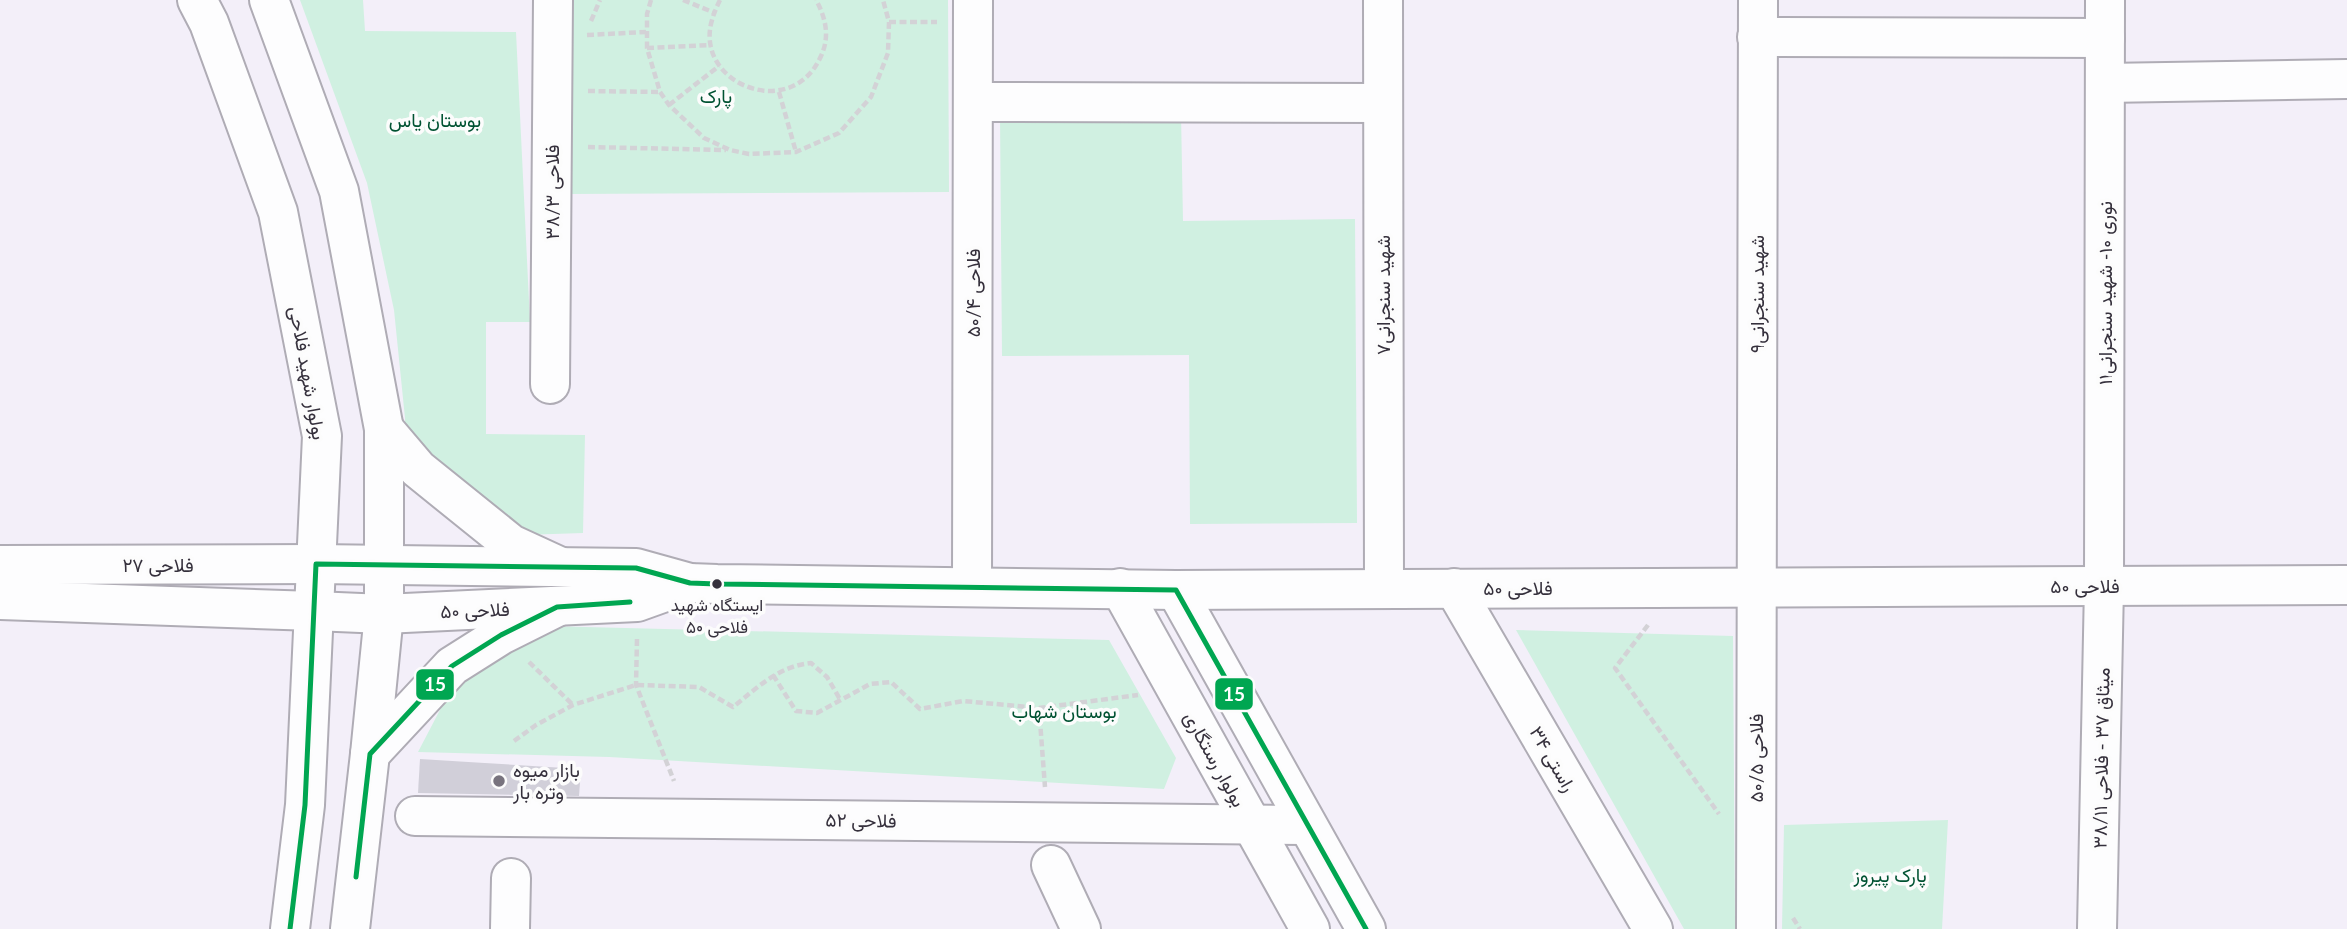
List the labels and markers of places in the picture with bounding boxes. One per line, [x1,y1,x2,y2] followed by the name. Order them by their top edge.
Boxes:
[710,577,724,591] marker: ایستگاه شهید فلاحی ۵۰
[671,594,763,638] place label: ایستگاه شهید فلاحی ۵۰
[512,758,580,804] place label: بازار میوه وتره بار
[491,773,507,789] marker: بازار میوه وتره بار

